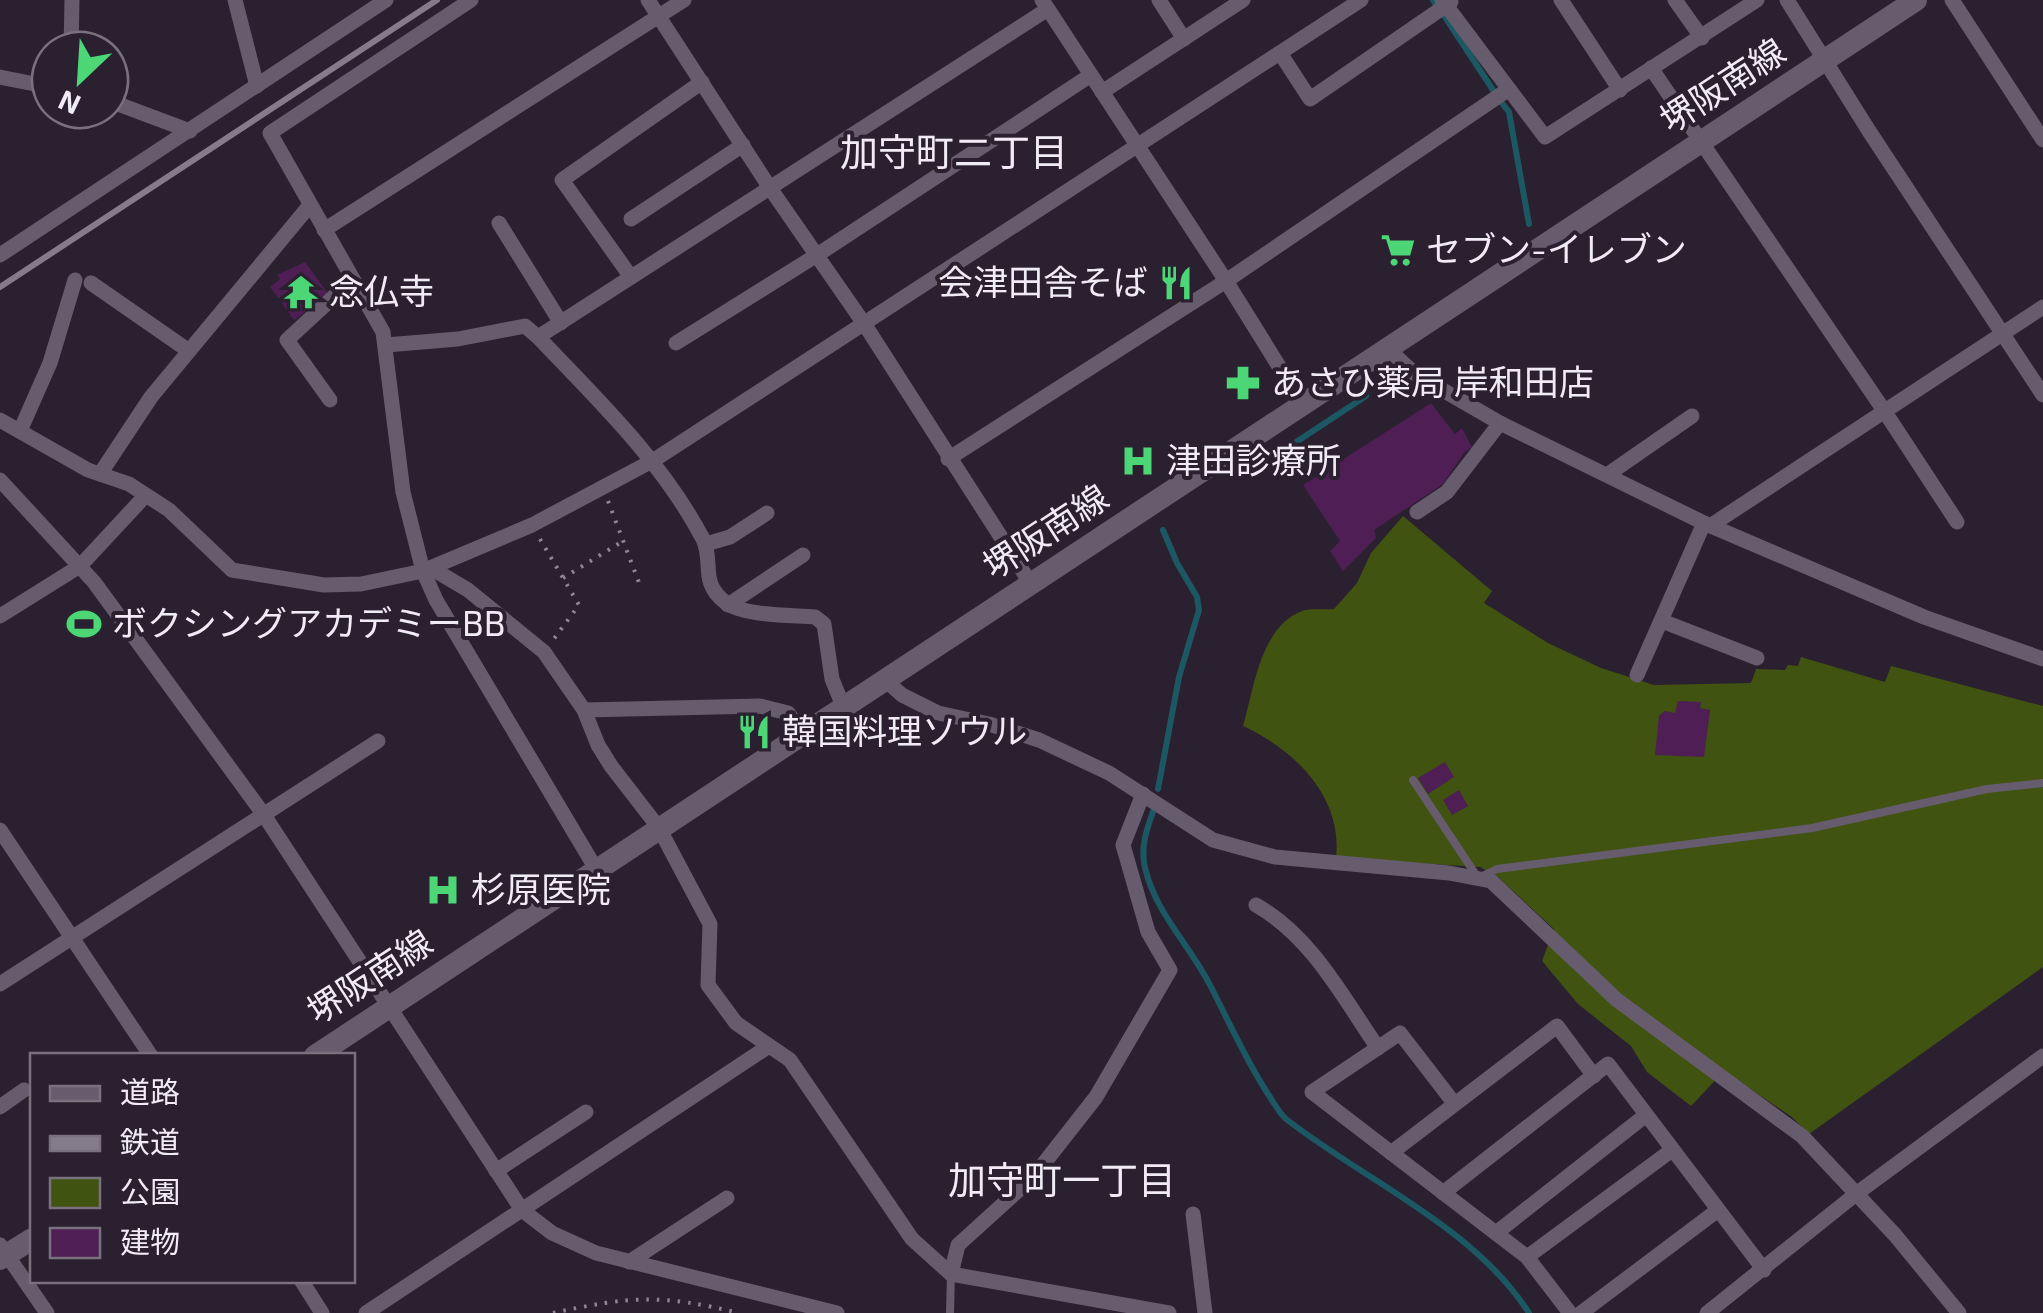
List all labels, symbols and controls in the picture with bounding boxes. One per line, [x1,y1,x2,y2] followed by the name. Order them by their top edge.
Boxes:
[1652,29,1792,140] street label: 堺阪南線
[30,30,130,130] north arrow
[53,84,85,123] text: N
[840,128,1068,174] district label: 加守町二丁目
[1426,227,1687,269] place label: セブン-イレブン
[1379,231,1417,269] supermarket icon: セブン-イレブン
[938,260,1148,302] place label: 会津田舎そば
[1157,264,1195,302] restaurant icon: 会津田舎そば
[329,269,434,311] place label: 念仏寺
[282,273,320,311] temple icon: 念仏寺
[1271,360,1594,402] place label: あさひ薬局 岸和田店
[1224,364,1262,402] pharmacy icon: あさひ薬局 岸和田店
[1166,438,1341,480] place label: 津田診療所
[1119,442,1157,480] hospital icon: 津田診療所
[975,475,1115,586] street label: 堺阪南線
[112,601,505,643] place label: ボクシングアカデミーBB
[65,605,103,643] sports icon: ボクシングアカデミーBB
[782,709,1027,751] place label: 韓国料理ソウル
[735,713,773,751] restaurant icon: 韓国料理ソウル
[471,867,611,909] place label: 杉原医院
[424,871,462,909] hospital icon: 杉原医院
[299,920,439,1031] street label: 堺阪南線
[30,1053,355,1283] legend
[120,1073,180,1109] text: 道路
[120,1123,180,1159] text: 鉄道
[948,1156,1176,1202] district label: 加守町一丁目
[120,1173,180,1209] text: 公園
[120,1223,180,1259] text: 建物

